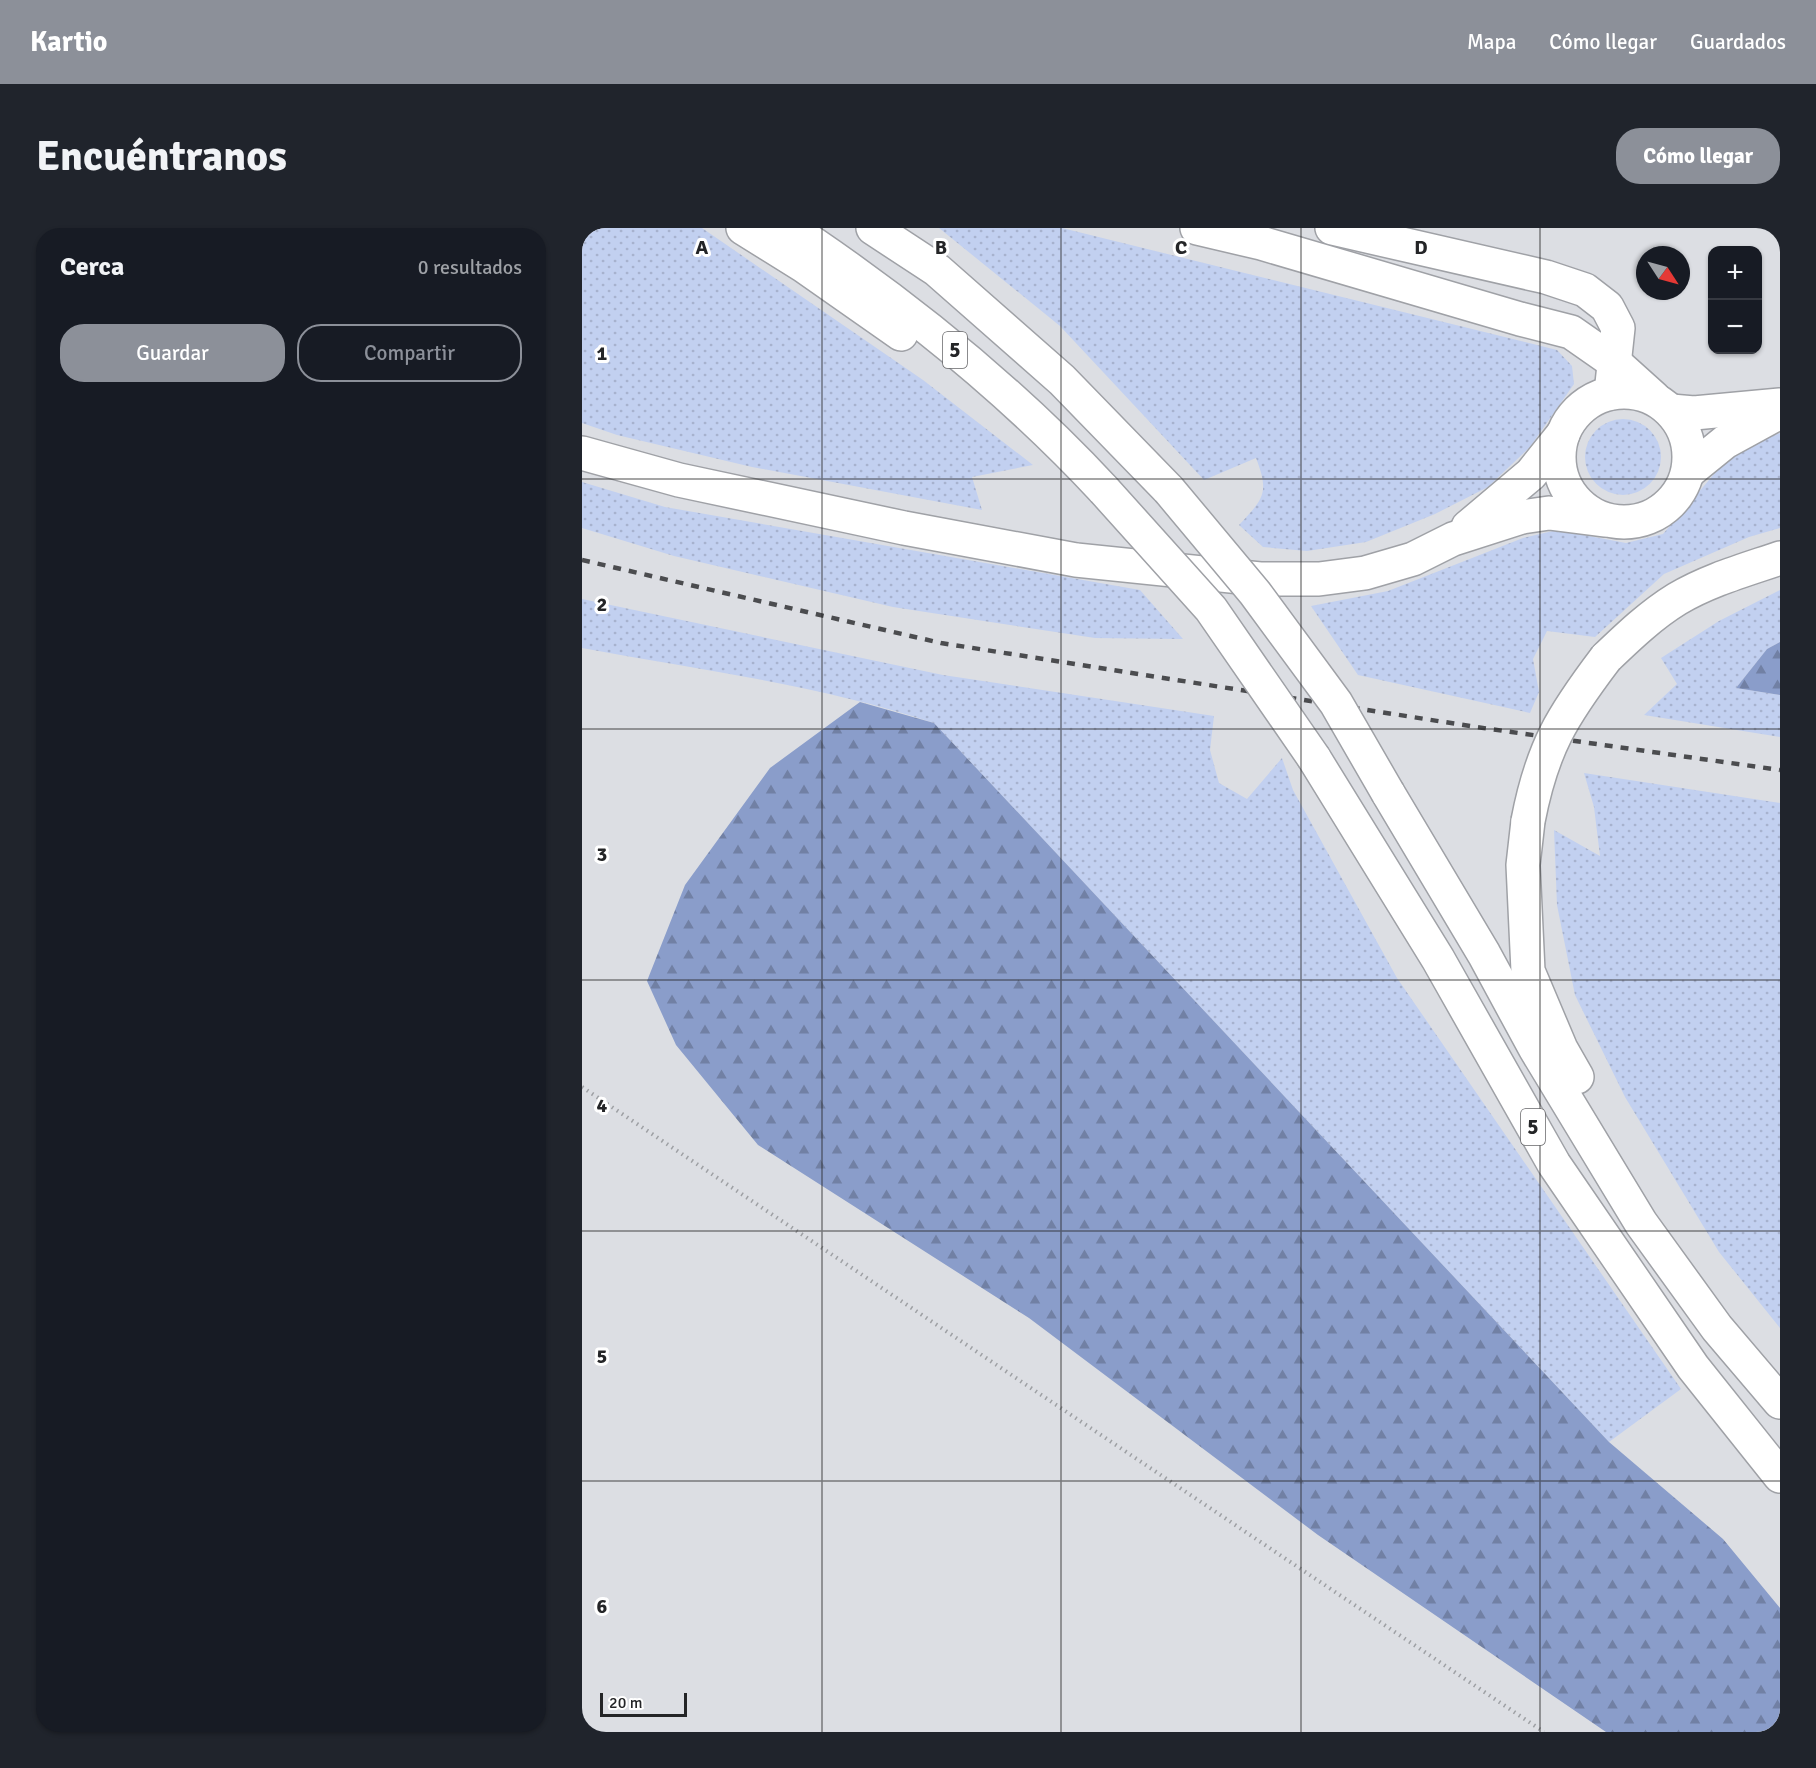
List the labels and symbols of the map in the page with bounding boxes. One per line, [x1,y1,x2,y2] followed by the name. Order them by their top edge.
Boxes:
[696,235,709,260] text: A
[935,235,947,260] text: B
[1175,235,1187,260] text: C
[1414,235,1428,260] text: D
[1636,246,1690,300] north arrow
[943,332,967,368] road number: 5
[597,341,608,366] text: 1
[597,592,607,617] text: 2
[597,842,607,867] text: 3
[597,1093,608,1118] text: 4
[1521,1109,1545,1145] road number: 5
[597,1344,607,1369] text: 5
[597,1594,608,1619] text: 6
[600,1690,687,1718] scale bar

